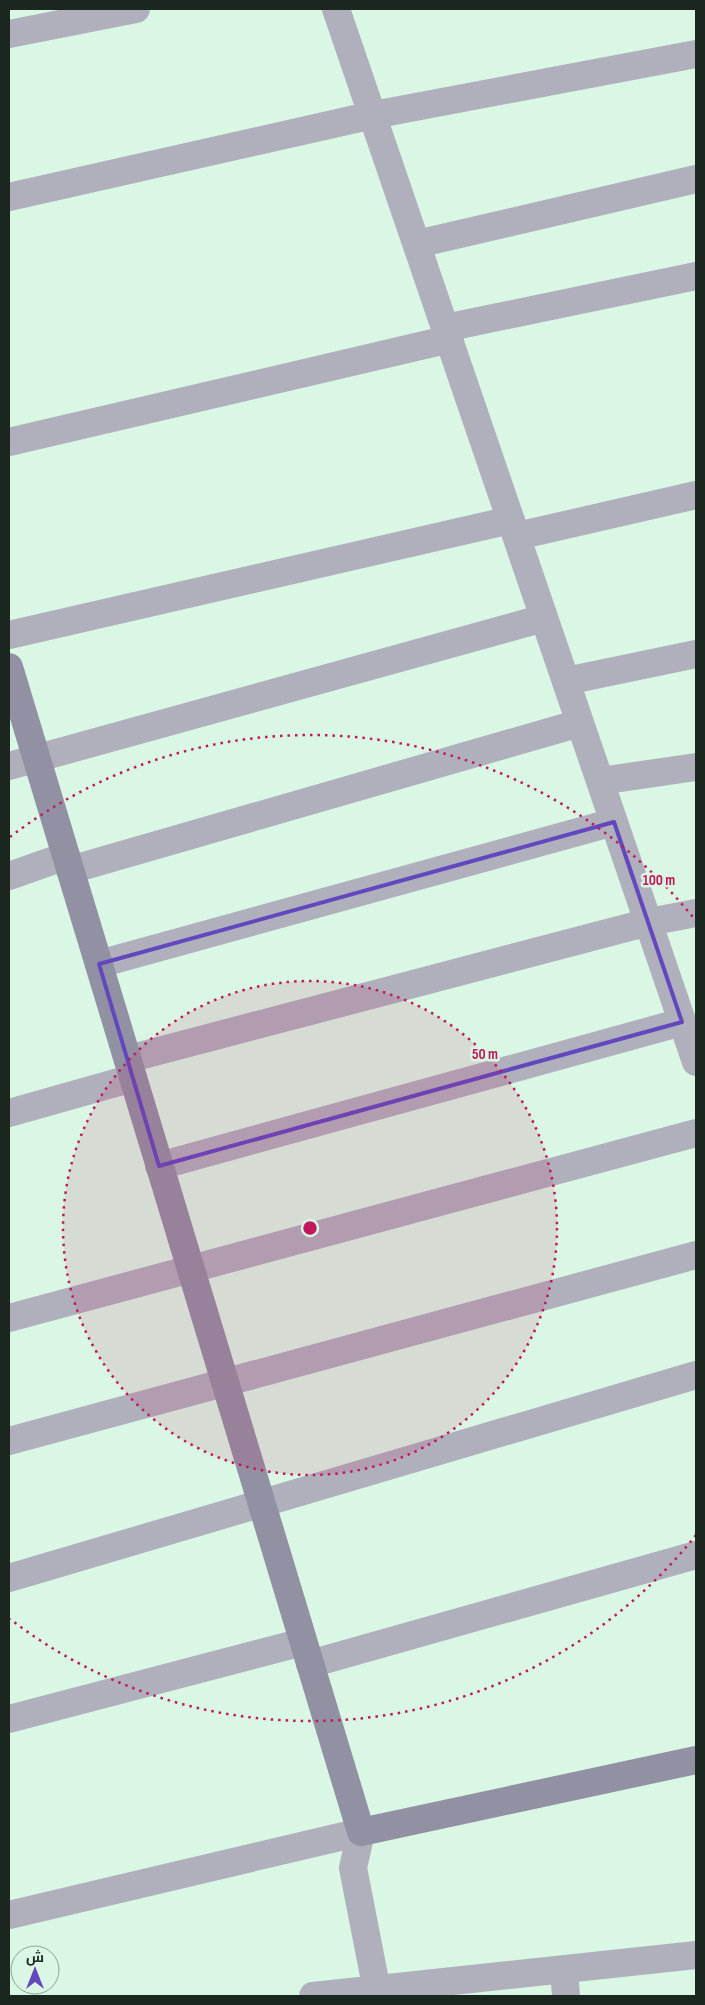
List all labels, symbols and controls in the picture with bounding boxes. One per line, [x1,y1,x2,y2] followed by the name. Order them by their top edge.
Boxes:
[643,871,675,890] text: 100 m
[472,1045,498,1064] text: 50 m
[301,1219,319,1237] centre of rings
[10,1945,60,1995] north arrow
[26,1949,44,1966] text: ش

